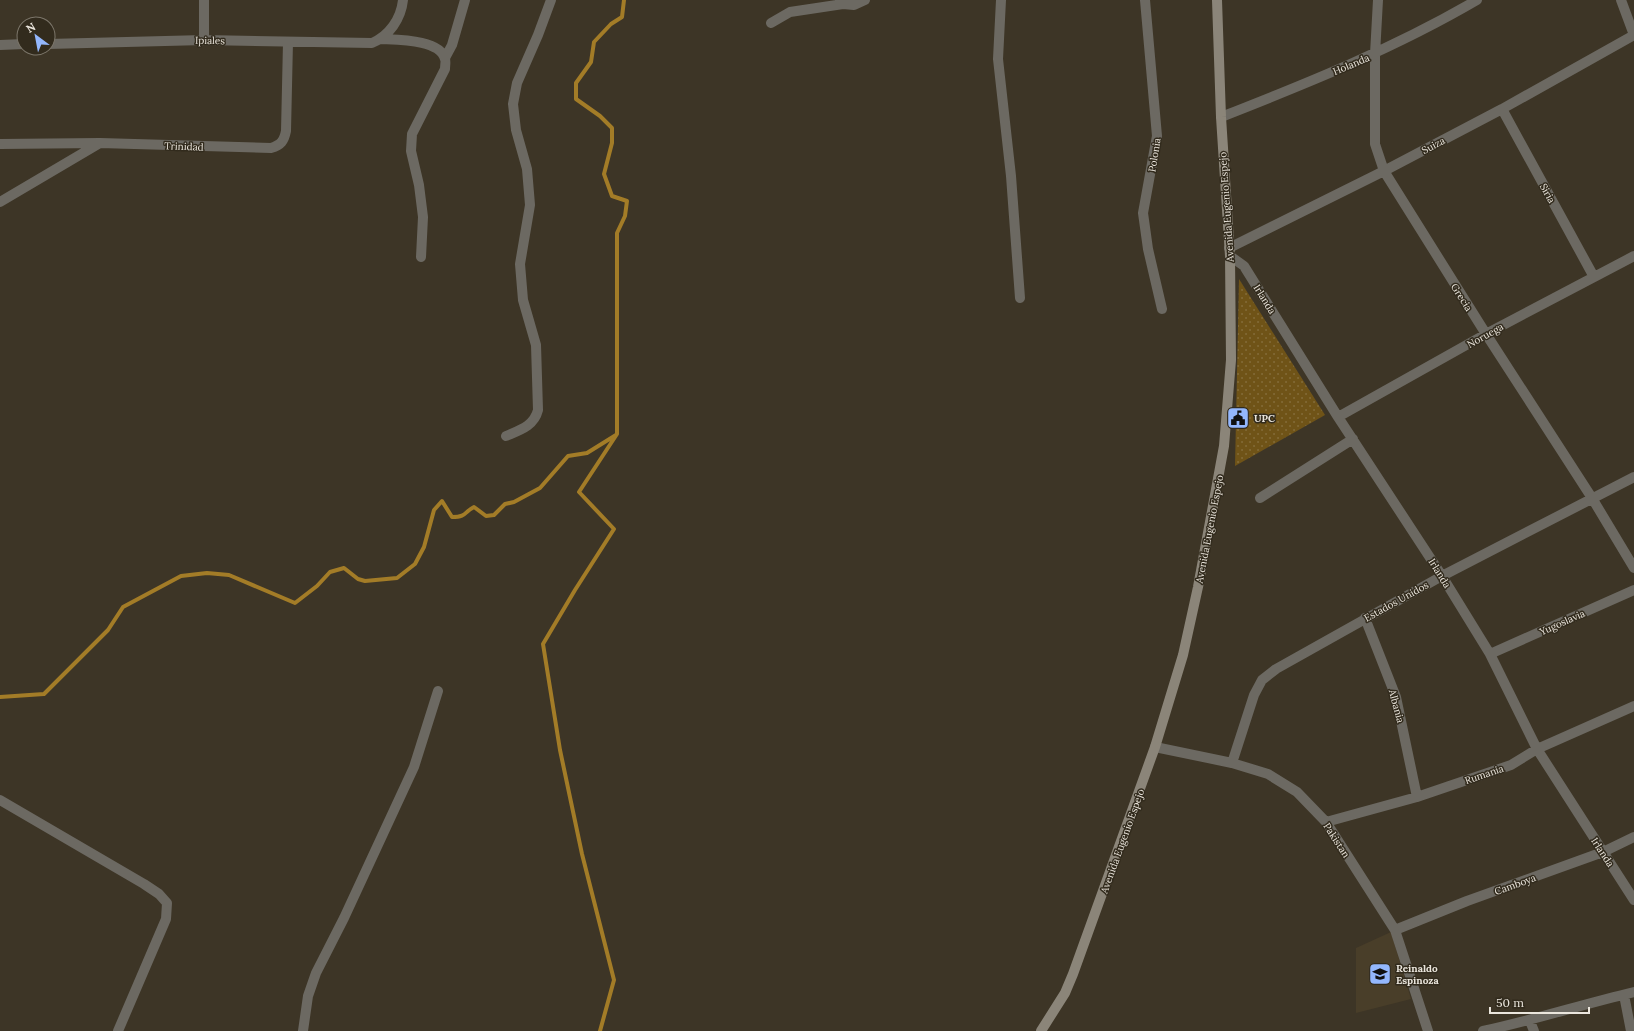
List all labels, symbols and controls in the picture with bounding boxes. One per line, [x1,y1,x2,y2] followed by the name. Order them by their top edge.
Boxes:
[16,16,56,56] north arrow
[23,19,38,36] text: N
[195,34,225,47] street label: Ipiales
[1331,51,1371,78] street label: Holanda
[1419,134,1447,157] street label: Suiza
[1145,137,1164,173] street label: Polonia
[164,139,204,154] street label: Trinidad
[1216,151,1237,263] street label: Avenida Eugenio Espejo
[1537,181,1558,205] street label: Siria
[1448,281,1475,314] street label: Grecia
[1250,282,1279,317] street label: Irlanda
[1465,320,1506,351] street label: Noruega
[1225,405,1251,431] public building icon: UPC
[1254,412,1275,425] place label: UPC
[1192,474,1226,585] street label: Avenida Eugenio Espejo
[1425,556,1454,591] street label: Irlanda
[1362,578,1431,625] street label: Estados Unidos
[1536,607,1587,639] street label: Yugoslavia
[1386,687,1407,724] street label: Albania
[1463,762,1505,787] street label: Rumania
[1097,787,1147,896] street label: Avenida Eugenio Espejo
[1320,820,1353,860] street label: Pakistan
[1588,835,1617,870] street label: Irlanda
[1493,871,1538,898] street label: Camboya
[1367,961,1393,987] school or university icon: Reinaldo Espinoza
[1396,962,1440,987] place label: Reinaldo Espinoza
[1490,989,1589,1015] scale bar
[1496,995,1524,1010] text: 50 m

